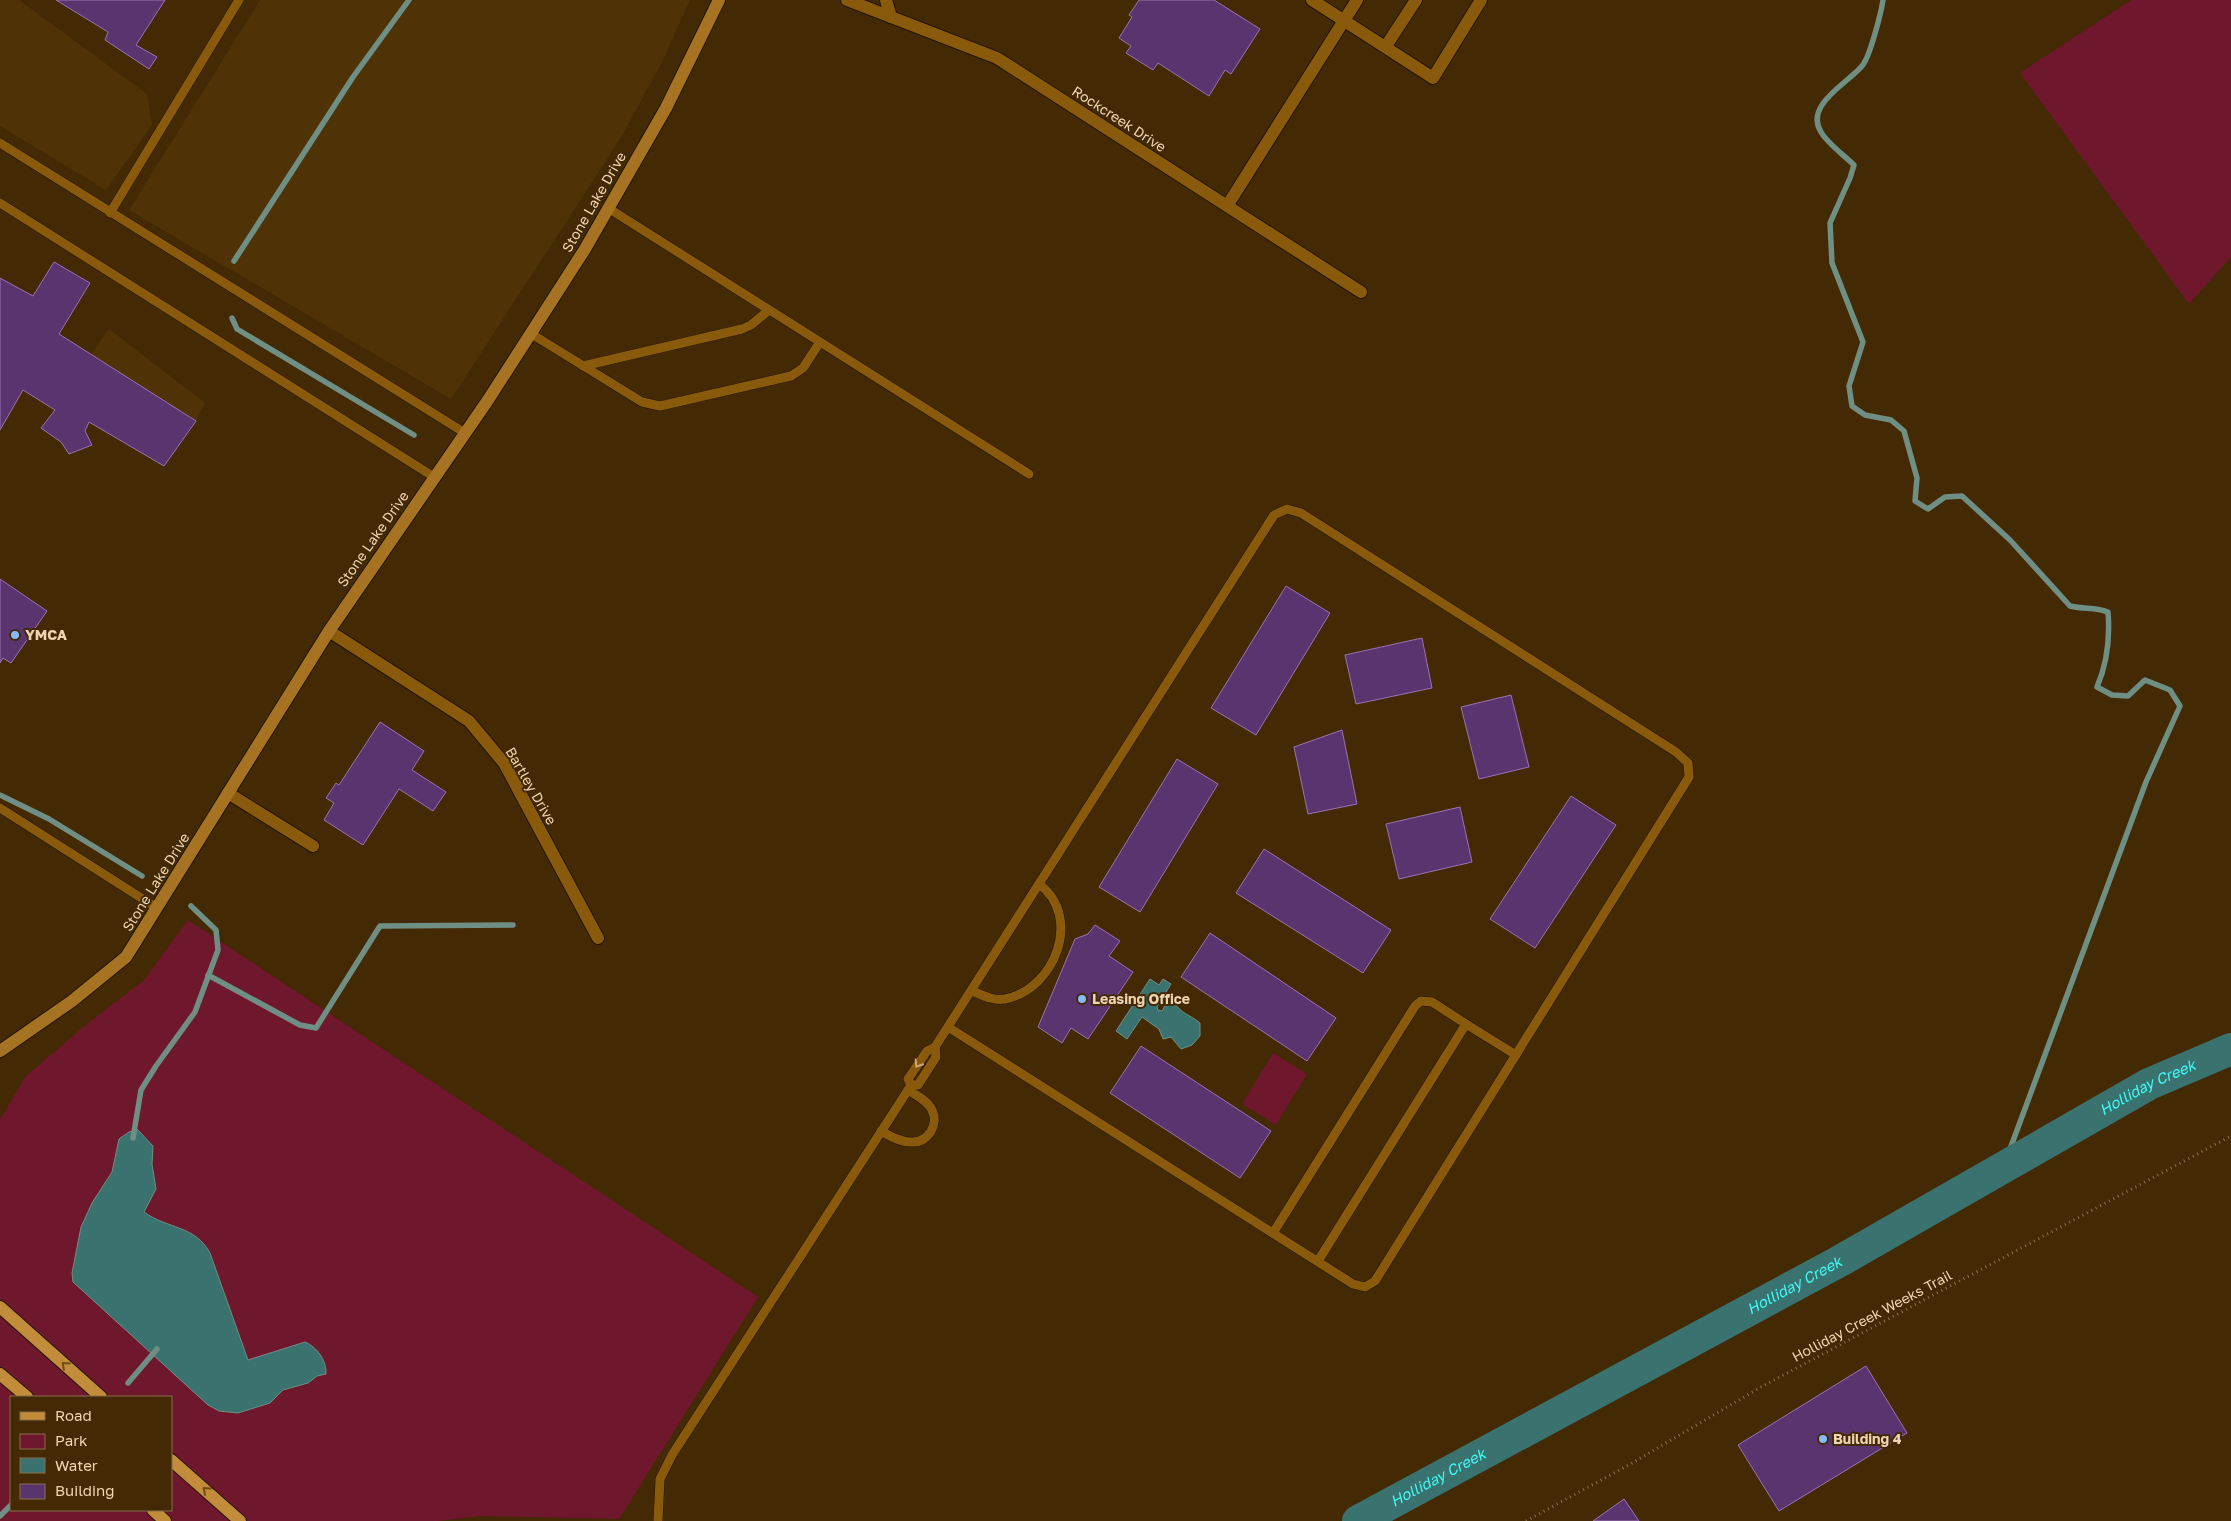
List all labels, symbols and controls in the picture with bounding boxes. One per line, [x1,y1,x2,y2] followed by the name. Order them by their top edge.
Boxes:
[1069,82,1169,155] street label: Rockcreek Drive
[558,149,629,255] street label: Stone Lake Drive
[333,488,412,590] street label: Stone Lake Drive
[25,626,67,643] place label: YMCA
[9,629,21,641] marker: YMCA
[502,744,561,828] street label: Bartley Drive
[118,829,193,934] street label: Stone Lake Drive
[1092,990,1190,1007] place label: Leasing Office
[1076,993,1088,1005] marker: Leasing Office
[2096,1055,2199,1119] water label: Holliday Creek
[915,1058,925,1067] one-way arrow
[1743,1251,1846,1318] water label: Holliday Creek
[1789,1266,1955,1365] street label: Holliday Creek Weeks Trail
[61,1362,70,1371] one-way arrow
[10,1396,172,1511] legend
[55,1406,92,1424] text: Road
[1833,1430,1902,1447] place label: Building 4
[55,1431,88,1449] text: Park
[1817,1433,1829,1445] marker: Building 4
[1387,1443,1490,1510] water label: Holliday Creek
[55,1456,98,1474] text: Water
[55,1481,115,1499] text: Building
[202,1487,211,1496] one-way arrow

